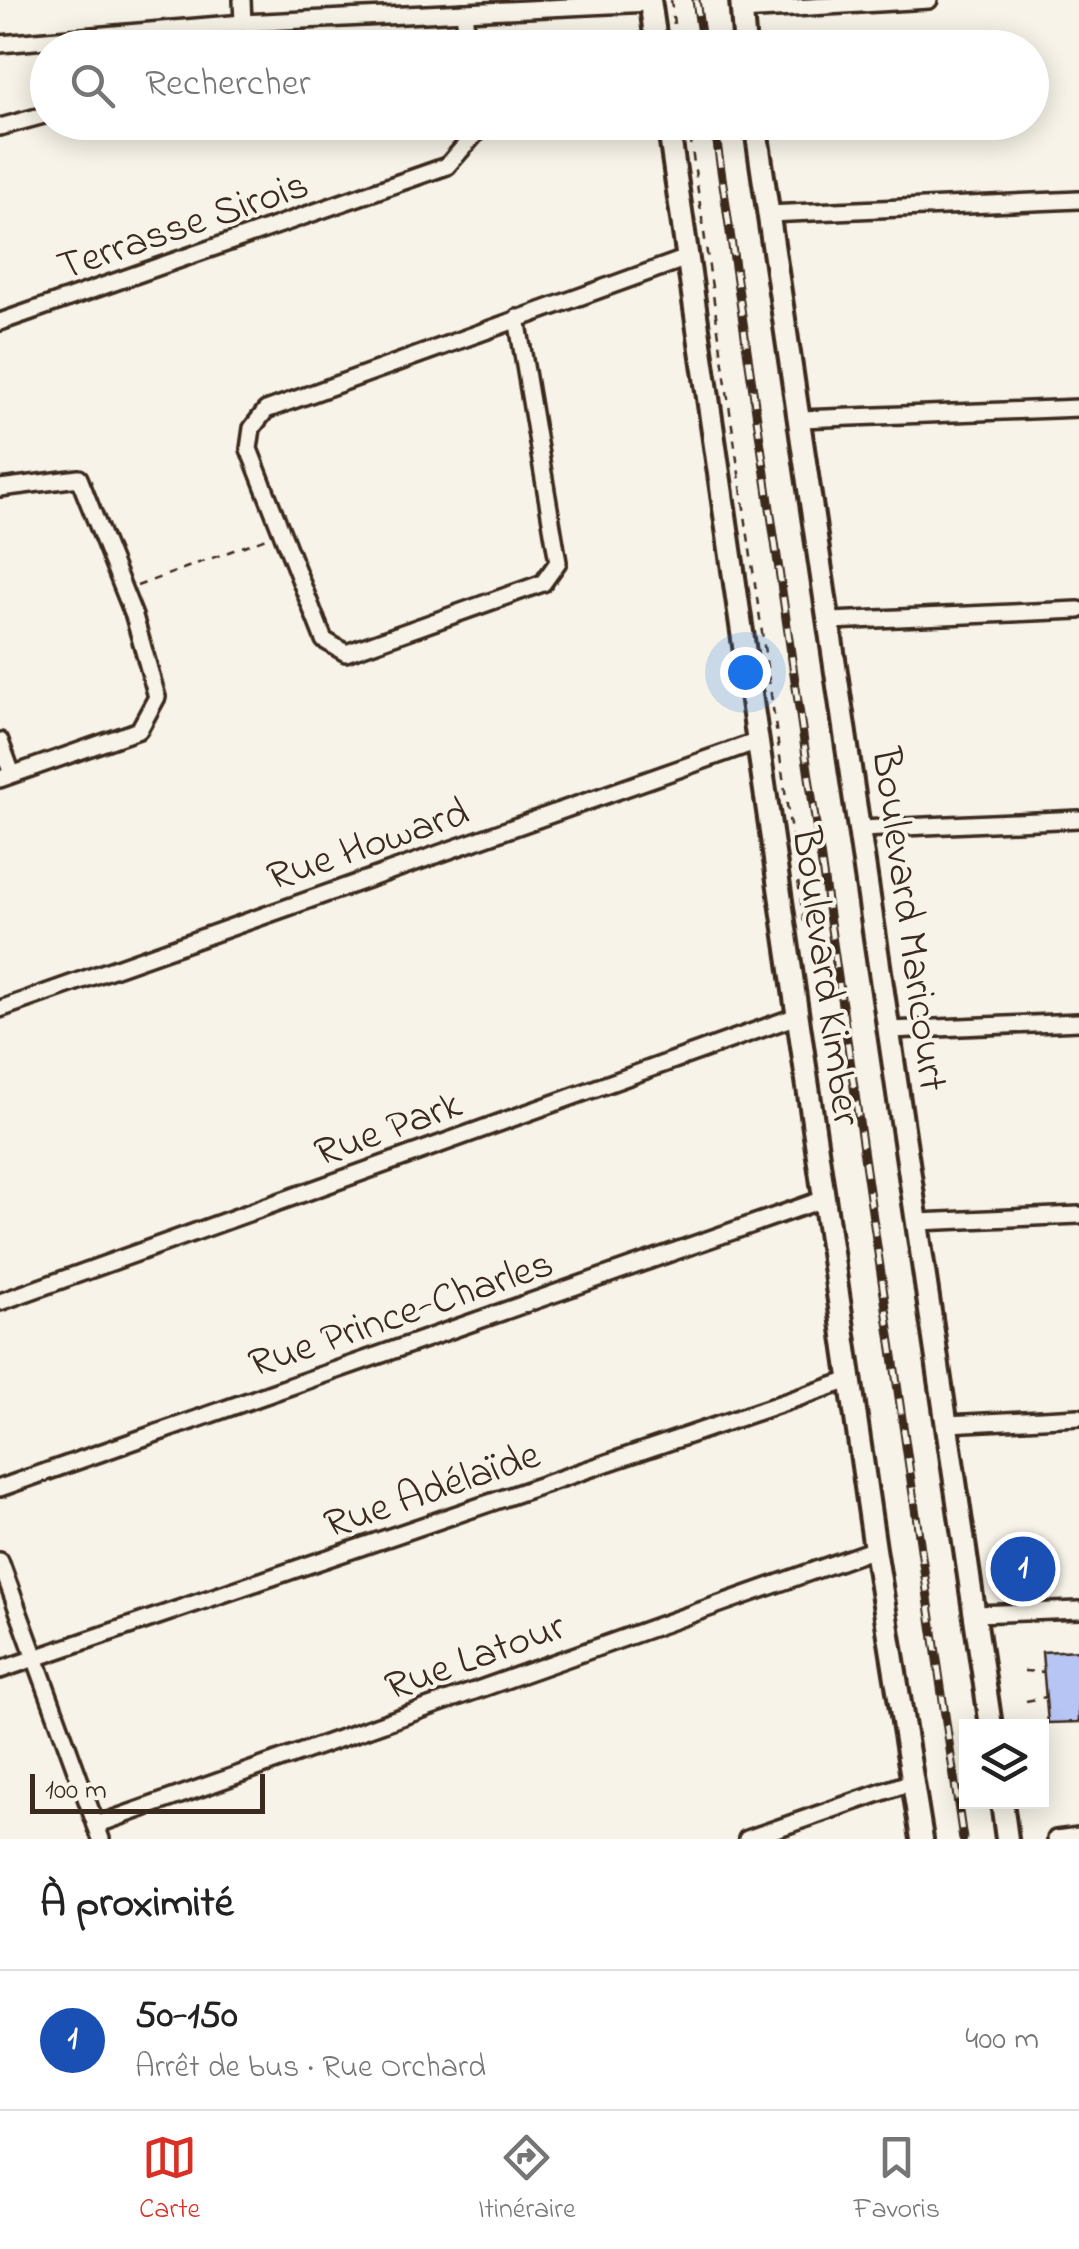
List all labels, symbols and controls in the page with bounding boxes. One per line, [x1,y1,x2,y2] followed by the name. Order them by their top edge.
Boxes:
[30,30,1049,140] search box
[145,57,311,113] text: Rechercher
[65,58,120,113] icon: search
[50,156,317,299] street label: Terrasse Sirois
[720,647,771,698] your location
[853,743,962,1095] street label: Boulevard Maricourt
[259,783,477,909] street label: Rue Howard
[773,823,876,1131] street label: Boulevard Kimber
[307,1075,471,1185] street label: Rue Park
[241,1235,562,1396] street label: Rue Prince-Charles
[316,1426,549,1557] street label: Rue Adélaïde
[990,1532,1056,1606] pin: 1
[377,1597,575,1719] street label: Rue Latour
[959,1719,1049,1809] map controls
[959,1719,1049,1809] button: layers
[30,1769,265,1814] scale bar
[45,1771,107,1812] text: 100 m
[40,1874,234,1935] text: À proximité
[135,1989,238,2045] text: 50-150
[67,2017,78,2064] text: 1
[965,2017,1039,2064] text: 400 m
[135,2045,486,2092] text: Arrêt de bus · Rue Orchard
[139,2130,200,2231] tab: Carte
[478,2130,575,2231] tab: Itinéraire
[853,2130,940,2231] tab: Favoris

